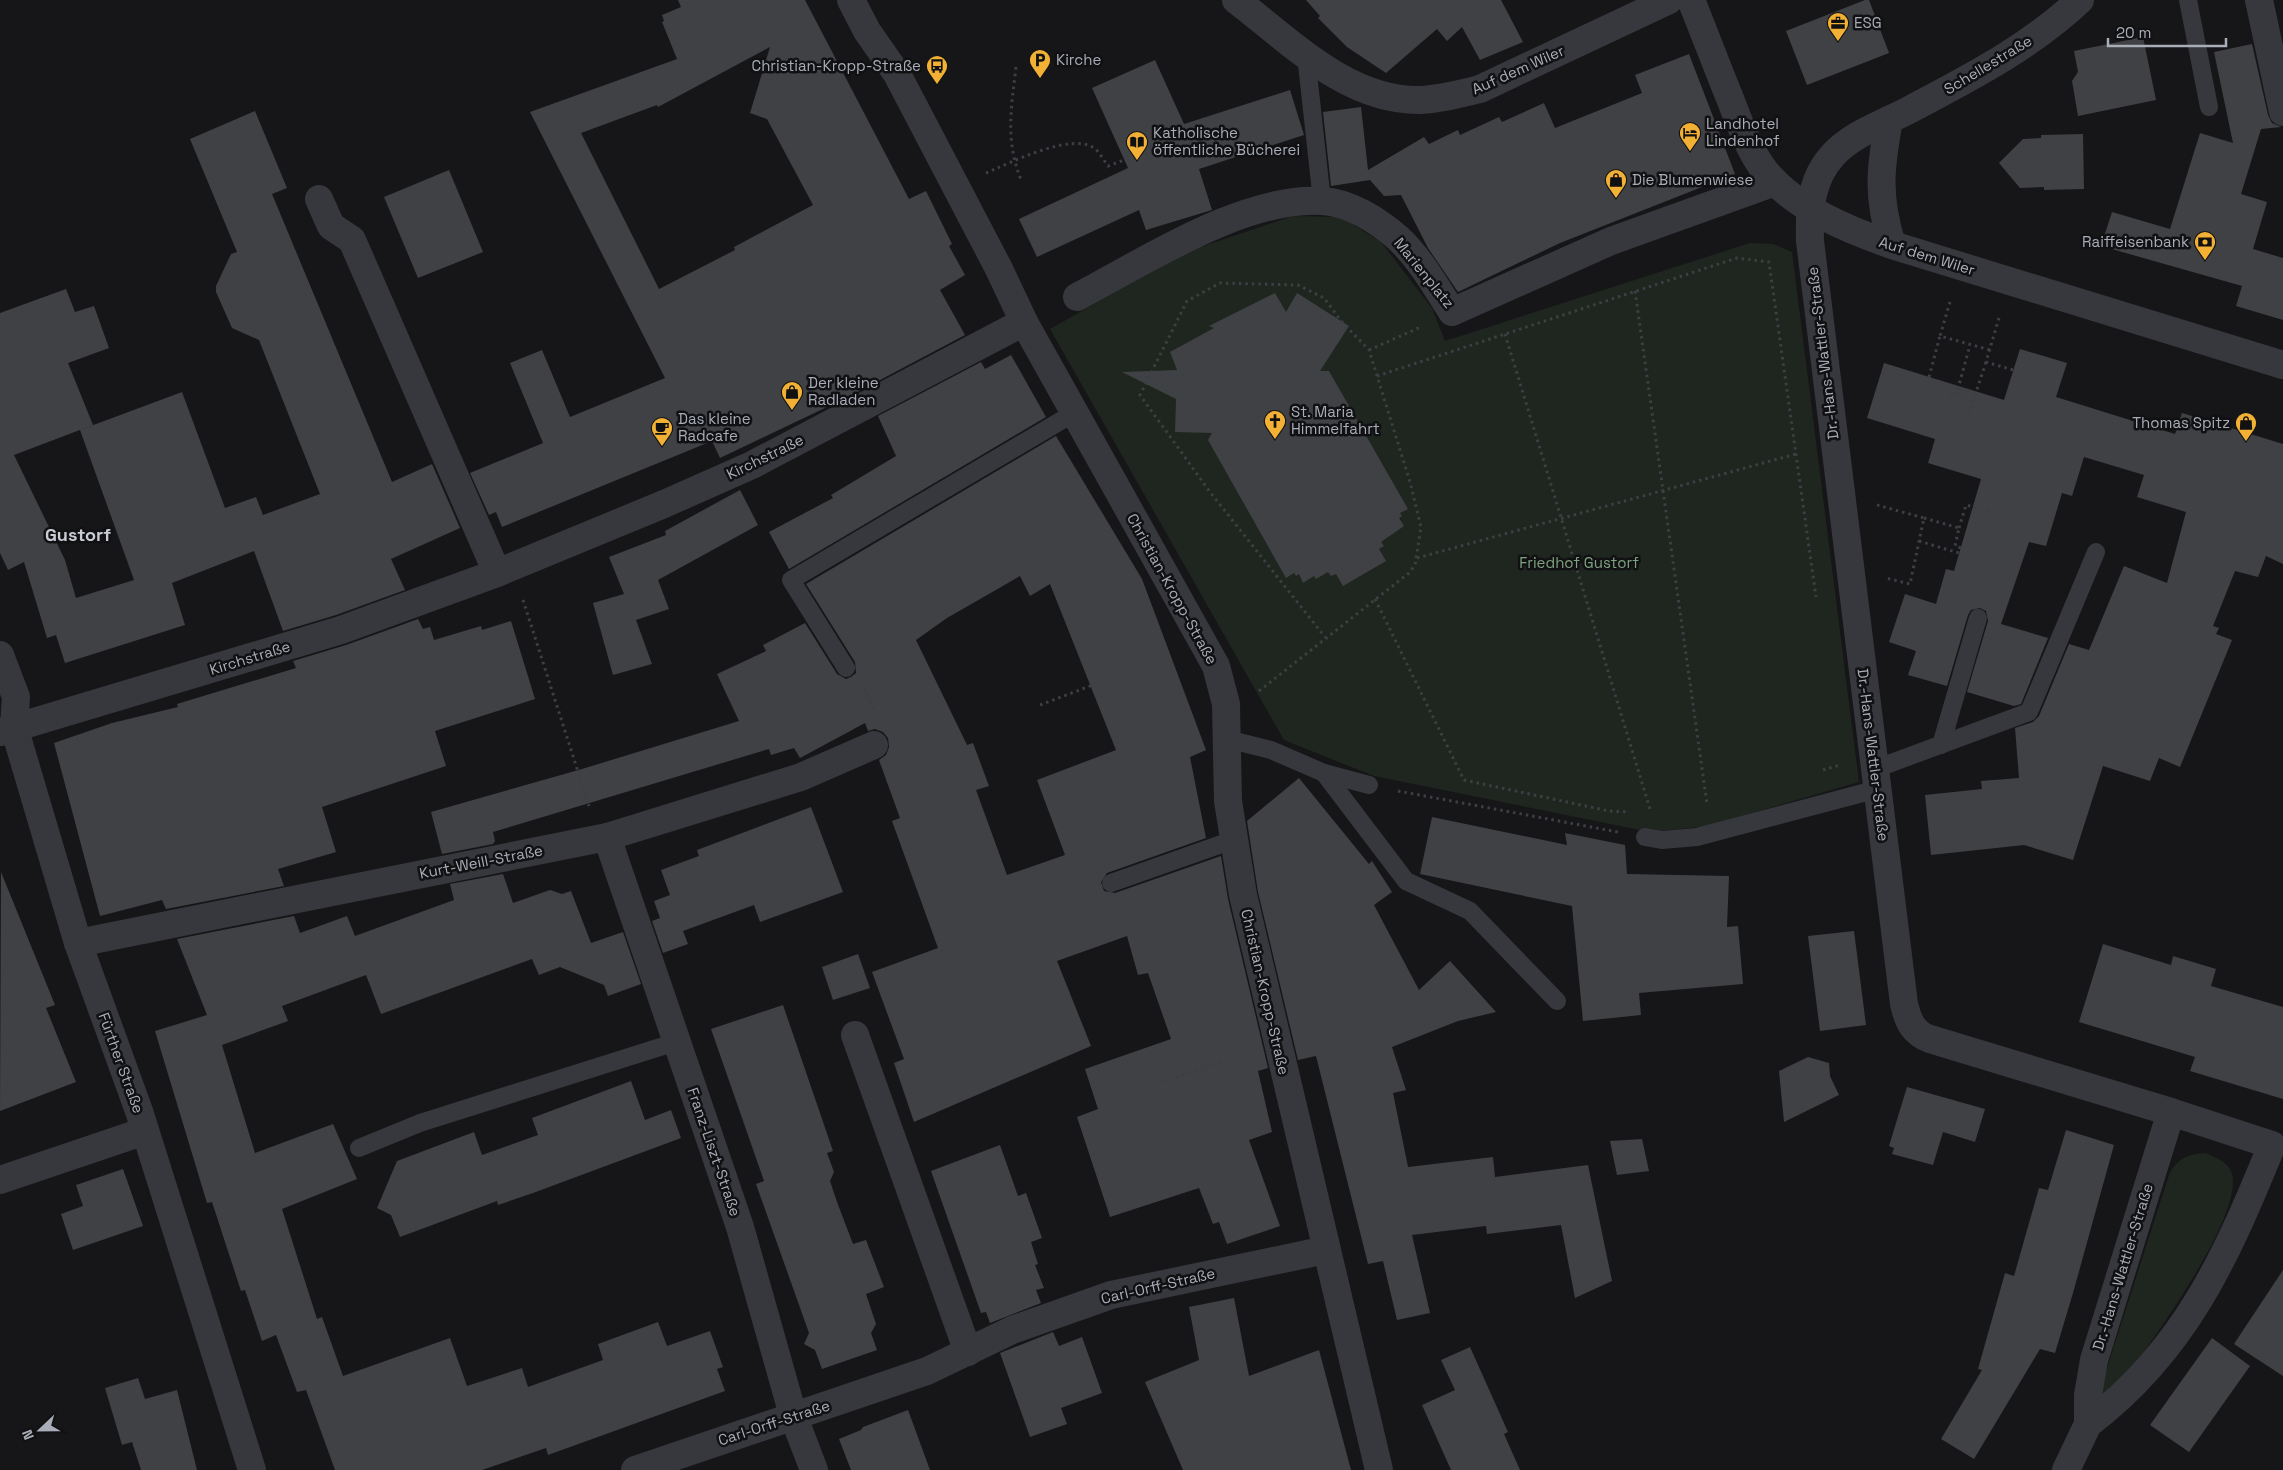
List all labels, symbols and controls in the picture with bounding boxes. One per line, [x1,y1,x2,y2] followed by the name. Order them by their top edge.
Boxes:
[1826,11,1850,42] office icon: ESG
[1854,13,1882,32] place label: ESG
[2108,15,2226,47] scale bar
[2116,23,2151,42] text: 20 m
[1940,31,2035,98] street label: Schellestraße
[1469,41,1567,98] street label: Auf dem Wiler
[1028,48,1052,79] parking icon: Kirche
[1056,50,1101,69] place label: Kirche
[925,54,949,85] bus stop icon: Christian-Kropp-Straße
[752,56,921,75] place label: Christian-Kropp-Straße
[1706,114,1780,150] place label: Landhotel Lindenhof
[1678,121,1702,152] hotel icon: Landhotel Lindenhof
[1153,123,1300,159] place label: Katholische öffentliche Bücherei
[1125,130,1149,161] library icon: Katholische öffentliche Bücherei
[1604,168,1628,199] shop icon: Die Blumenwiese
[1632,170,1754,189] place label: Die Blumenwiese
[2193,230,2217,261] bank icon: Raiffeisenbank
[1877,232,1978,279] street label: Auf dem Wiler
[2082,232,2189,251] place label: Raiffeisenbank
[1390,234,1459,312] street label: Marienplatz
[1802,266,1843,440] street label: Dr.-Hans-Wattler-Straße
[808,373,879,409] place label: Der kleine Radladen
[780,380,804,411] shop icon: Der kleine Radladen
[1291,402,1380,438] place label: St. Maria Himmelfahrt
[678,409,751,445] place label: Das kleine Radcafe
[1263,409,1287,440] church icon: St. Maria Himmelfahrt
[2234,411,2258,442] shop icon: Thomas Spitz
[2132,413,2230,432] place label: Thomas Spitz
[650,416,674,447] cafe icon: Das kleine Radcafe
[723,430,806,483] street label: Kirchstraße
[1123,510,1222,668] street label: Christian-Kropp-Straße
[45,523,111,546] district label: Gustorf
[1519,553,1639,572] park label: Friedhof Gustorf
[207,636,293,679] street label: Kirchstraße
[1853,668,1894,842] street label: Dr.-Hans-Wattler-Straße
[418,840,544,883] street label: Kurt-Weill-Straße
[1237,907,1294,1077] street label: Christian-Kropp-Straße
[94,1010,149,1116] street label: Fürther Straße
[684,1085,745,1219] street label: Franz-Liszt-Straße
[2088,1181,2157,1353] street label: Dr.-Hans-Wattler-Straße
[1099,1263,1217,1308] street label: Carl-Orff-Straße
[716,1395,832,1450] street label: Carl-Orff-Straße
[15,1405,65,1455] north arrow
[18,1427,38,1443] text: N

